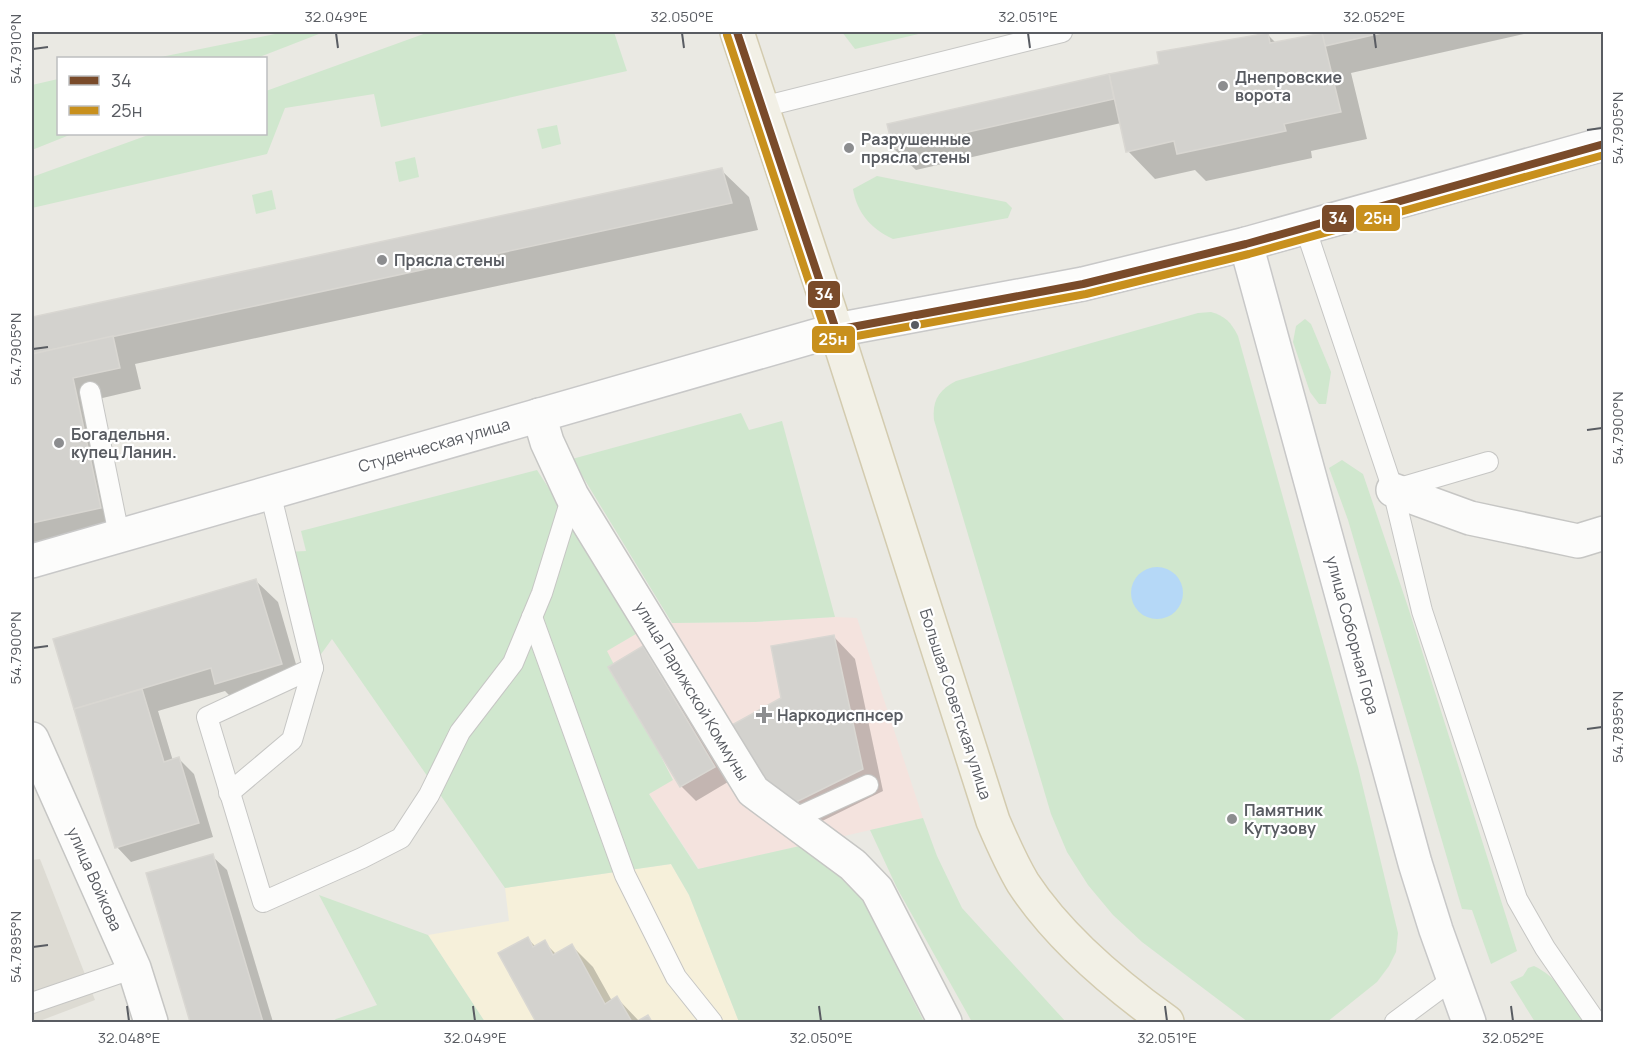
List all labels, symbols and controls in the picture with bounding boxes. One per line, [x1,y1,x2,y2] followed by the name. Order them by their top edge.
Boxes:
[304,6,368,27] text: 32.049°E
[651,6,713,27] text: 32.050°E
[998,6,1058,27] text: 32.051°E
[1343,6,1405,27] text: 32.052°E
[5,14,26,84] text: 54.7910°N
[57,57,267,135] legend
[1235,66,1343,106] place label: Днепровские ворота
[111,68,132,92] text: 34
[1216,79,1230,93] marker: Днепровские ворота
[1607,92,1628,164] text: 54.7905°N
[111,98,142,122] text: 25н
[861,128,971,168] place label: Разрушенные прясла стены
[842,141,856,155] marker: Разрушенные прясла стены
[1321,204,1355,233] line badge: 34
[1355,204,1401,232] line badge: 25н
[1328,207,1348,229] text: 34
[1364,207,1392,229] text: 25н
[394,249,505,271] place label: Прясла стены
[375,253,389,267] marker: Прясла стены
[807,280,841,309] line badge: 34
[814,283,834,305] text: 34
[5,313,26,385] text: 54.7905°N
[909,319,921,331] unlabelled marker
[811,325,856,354] line badge: 25н
[819,328,847,350] text: 25н
[1607,391,1628,465] text: 54.7900°N
[356,413,512,477] street label: Студенческая улица
[71,423,177,463] place label: Богадельня. купец Ланин.
[52,436,66,450] marker: Богадельня. купец Ланин.
[1321,553,1385,717] street label: улица Соборная Гора
[630,597,754,785] street label: улица Парижской Коммуны
[915,606,997,802] street label: Большая Советская улица
[5,611,26,685] text: 54.7900°N
[1607,691,1628,763] text: 54.7895°N
[777,704,904,726] place label: Наркодиспнсер
[755,706,773,724] marker: Наркодиспнсер
[1244,799,1323,839] place label: Памятник Кутузову
[1225,812,1239,826] marker: Памятник Кутузову
[62,824,128,934] street label: улица Войкова
[5,911,26,983] text: 54.7895°N
[98,1027,160,1048] text: 32.048°E
[443,1027,507,1048] text: 32.049°E
[790,1027,852,1048] text: 32.050°E
[1137,1027,1197,1048] text: 32.051°E
[1482,1027,1544,1048] text: 32.052°E

